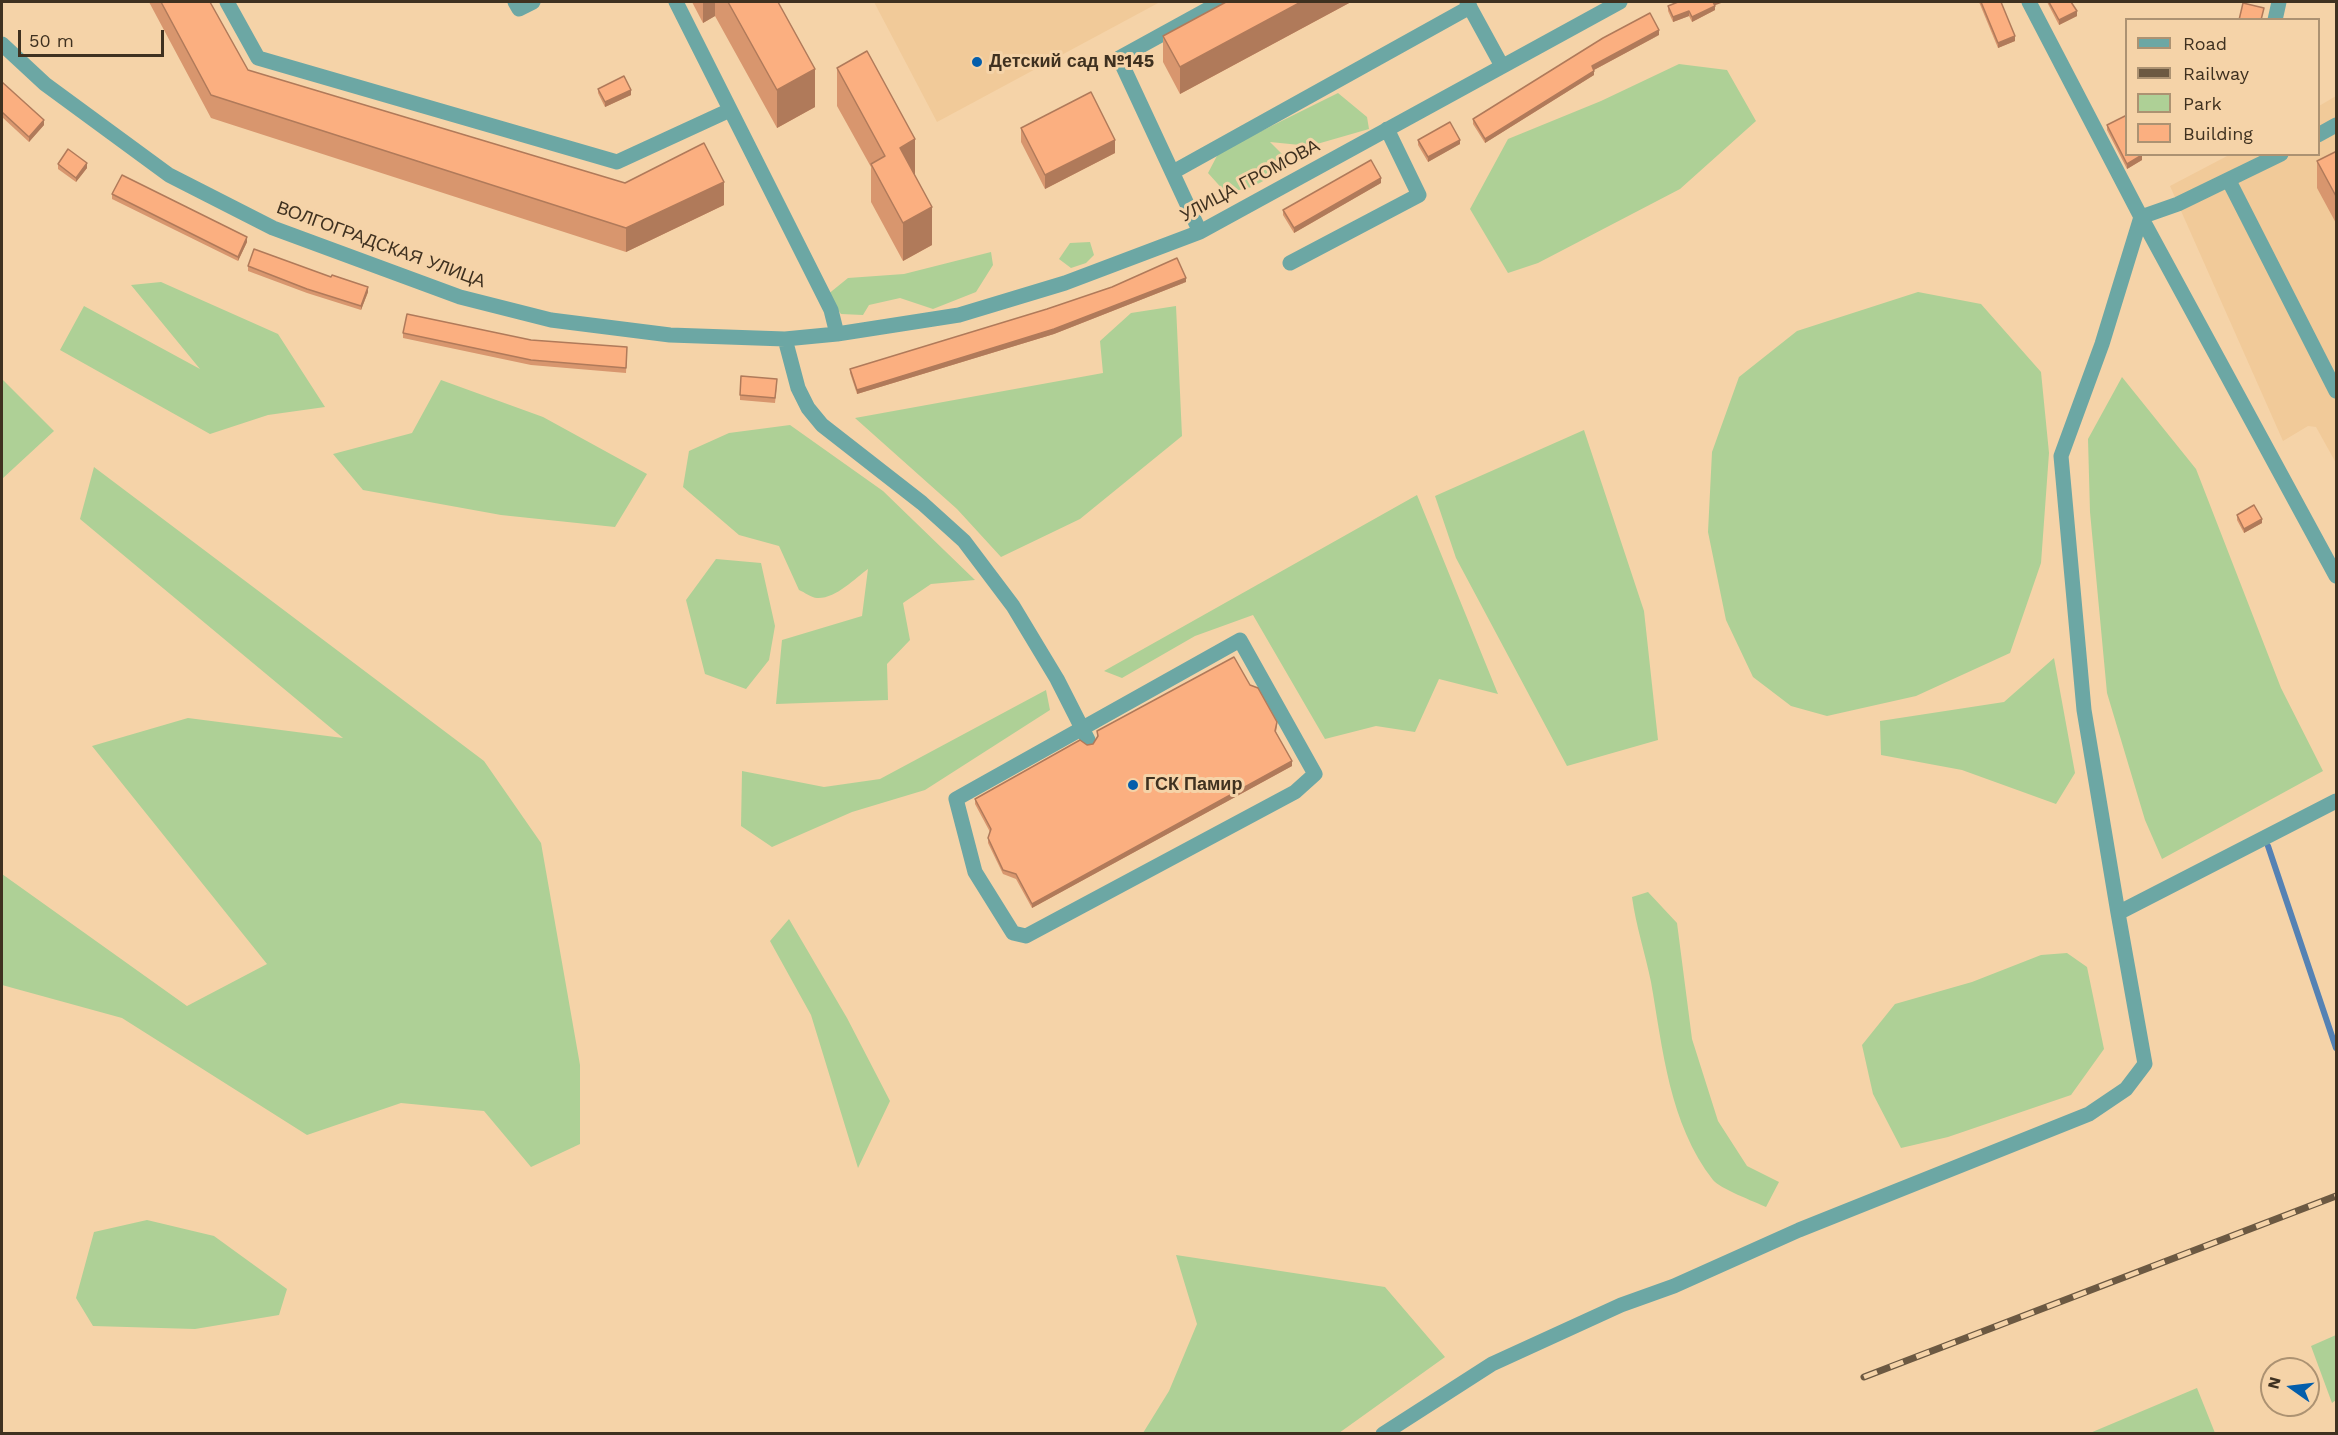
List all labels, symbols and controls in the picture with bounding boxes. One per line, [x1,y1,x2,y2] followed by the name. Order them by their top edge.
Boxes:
[21,18,166,56] scale bar
[2125,18,2320,156] legend
[29,30,74,51] text: 50 m
[2183,33,2227,54] text: Road
[989,51,1154,73] place label: Детский сад №145
[970,55,984,69] marker: Детский сад №145
[2183,63,2249,84] text: Railway
[2183,93,2222,114] text: Park
[2183,123,2253,144] text: Building
[1177,135,1323,227] street label: УЛИЦА ГРОМОВА
[274,197,488,293] street label: ВОЛГОГРАДСКАЯ УЛИЦА
[1145,774,1242,796] place label: ГСК Памир
[1126,778,1140,792] marker: ГСК Памир
[2260,1357,2320,1417] north arrow
[2263,1375,2285,1391] text: N

